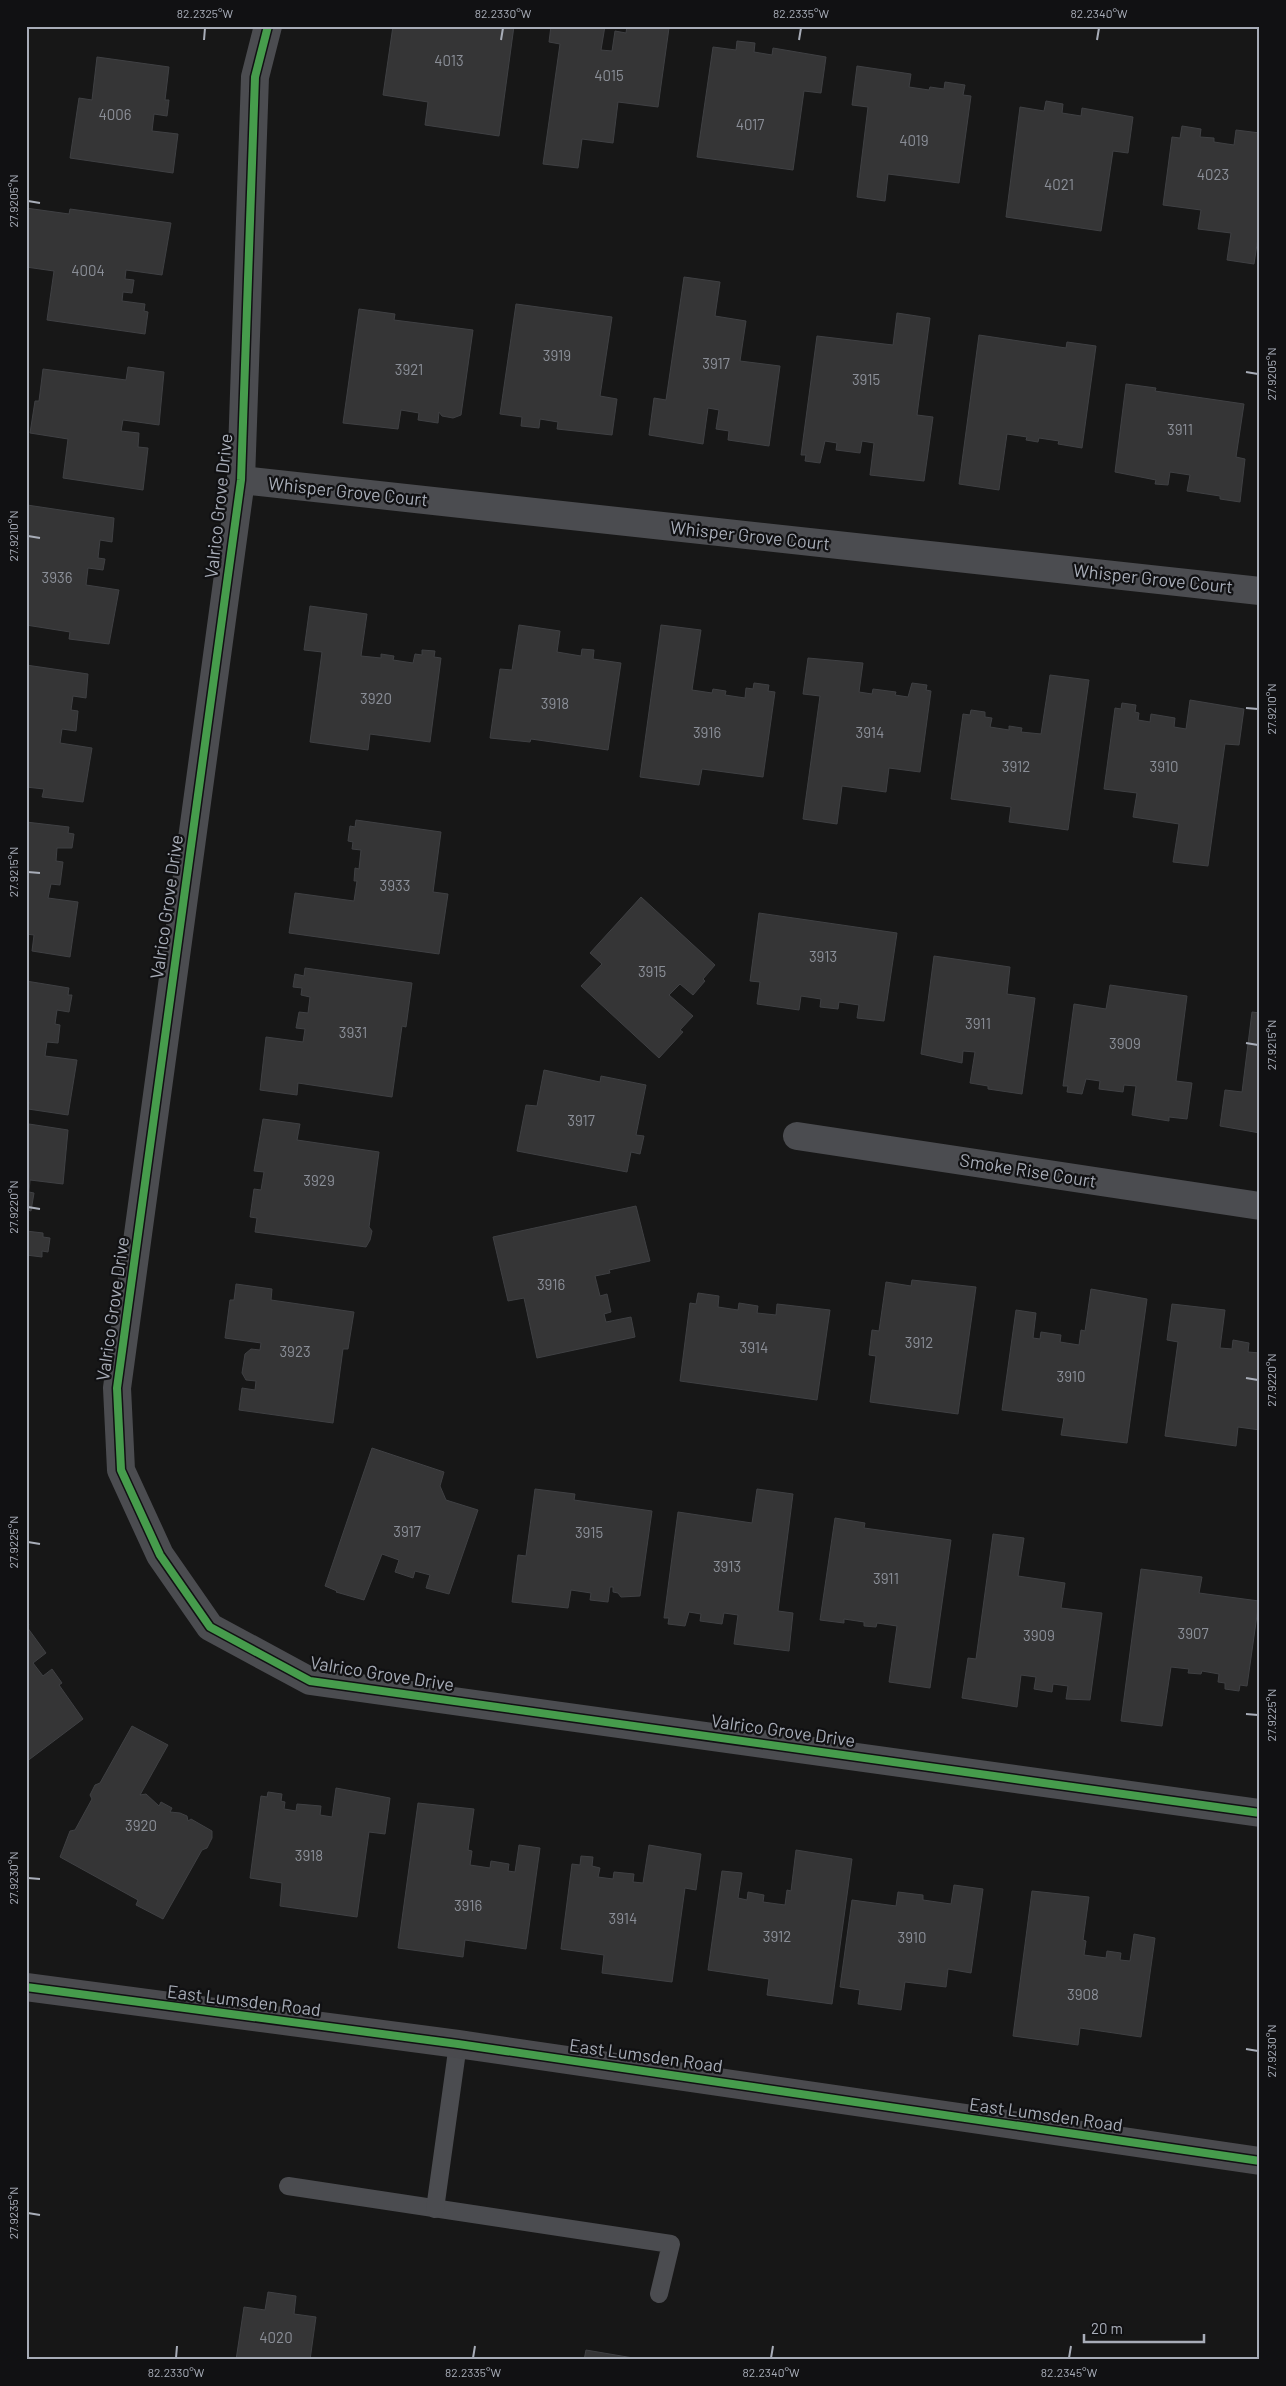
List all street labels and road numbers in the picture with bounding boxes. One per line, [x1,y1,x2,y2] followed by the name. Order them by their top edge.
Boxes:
[199,432,237,579] street label: Valrico Grove Drive
[267,472,429,510] street label: Whisper Grove Court
[669,516,831,554] street label: Whisper Grove Court
[1072,559,1234,597] street label: Whisper Grove Court
[145,833,187,980] street label: Valrico Grove Drive
[958,1148,1098,1192] street label: Smoke Rise Court
[91,1235,133,1382] street label: Valrico Grove Drive
[309,1651,456,1695] street label: Valrico Grove Drive
[710,1709,857,1751] street label: Valrico Grove Drive
[166,1980,322,2020] street label: East Lumsden Road
[568,2033,724,2077] street label: East Lumsden Road
[968,2092,1124,2136] street label: East Lumsden Road

